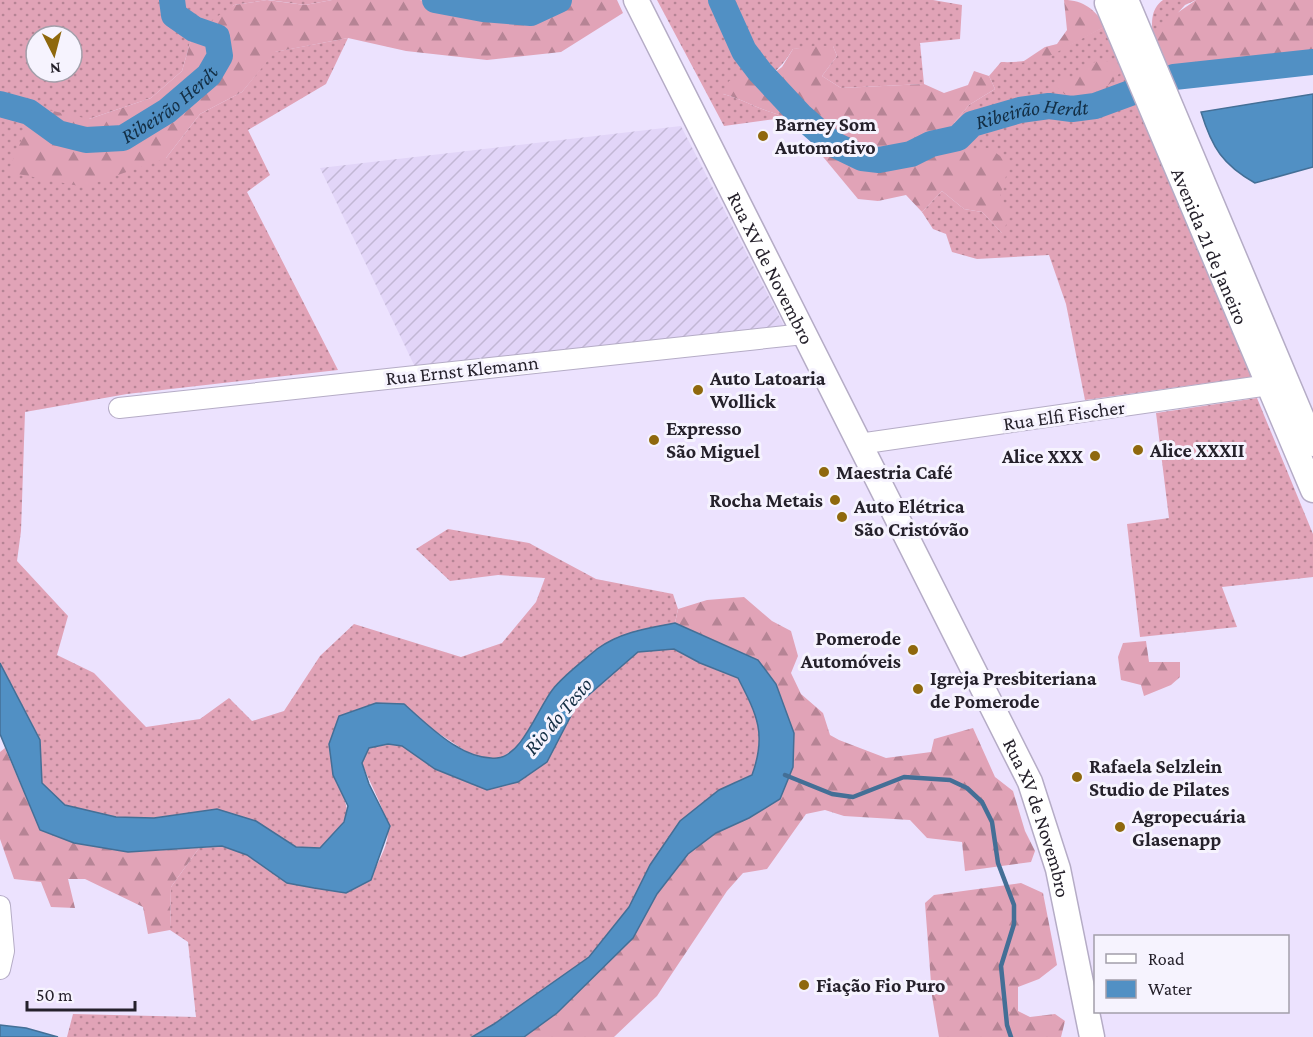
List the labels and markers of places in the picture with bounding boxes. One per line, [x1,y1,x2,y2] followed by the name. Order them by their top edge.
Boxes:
[774,113,876,158] place label: Barney Som Automotivo
[756,129,770,143] marker: Barney Som Automotivo
[709,367,826,412] place label: Auto Latoaria Wollick
[691,383,705,397] marker: Auto Latoaria Wollick
[666,417,760,462] place label: Expresso São Miguel
[647,433,661,447] marker: Expresso São Miguel
[1149,439,1245,461] place label: Alice XXXII
[1131,443,1145,457] marker: Alice XXXII
[1001,445,1083,467] place label: Alice XXX
[1088,449,1102,463] marker: Alice XXX
[836,461,953,483] place label: Maestria Café
[817,465,831,479] marker: Maestria Café
[709,489,823,511] place label: Rocha Metais
[828,493,842,507] marker: Rocha Metais
[853,495,969,540] place label: Auto Elétrica São Cristóvão
[835,510,849,524] marker: Auto Elétrica São Cristóvão
[800,627,901,672] place label: Pomerode Automóveis
[906,643,920,657] marker: Pomerode Automóveis
[930,667,1097,712] place label: Igreja Presbiteriana de Pomerode
[911,682,925,696] marker: Igreja Presbiteriana de Pomerode
[1089,755,1230,800] place label: Rafaela Selzlein Studio de Pilates
[1070,770,1084,784] marker: Rafaela Selzlein Studio de Pilates
[1131,805,1246,850] place label: Agropecuária Glasenapp
[1113,820,1127,834] marker: Agropecuária Glasenapp
[816,974,945,996] place label: Fiação Fio Puro
[797,978,811,992] marker: Fiação Fio Puro

